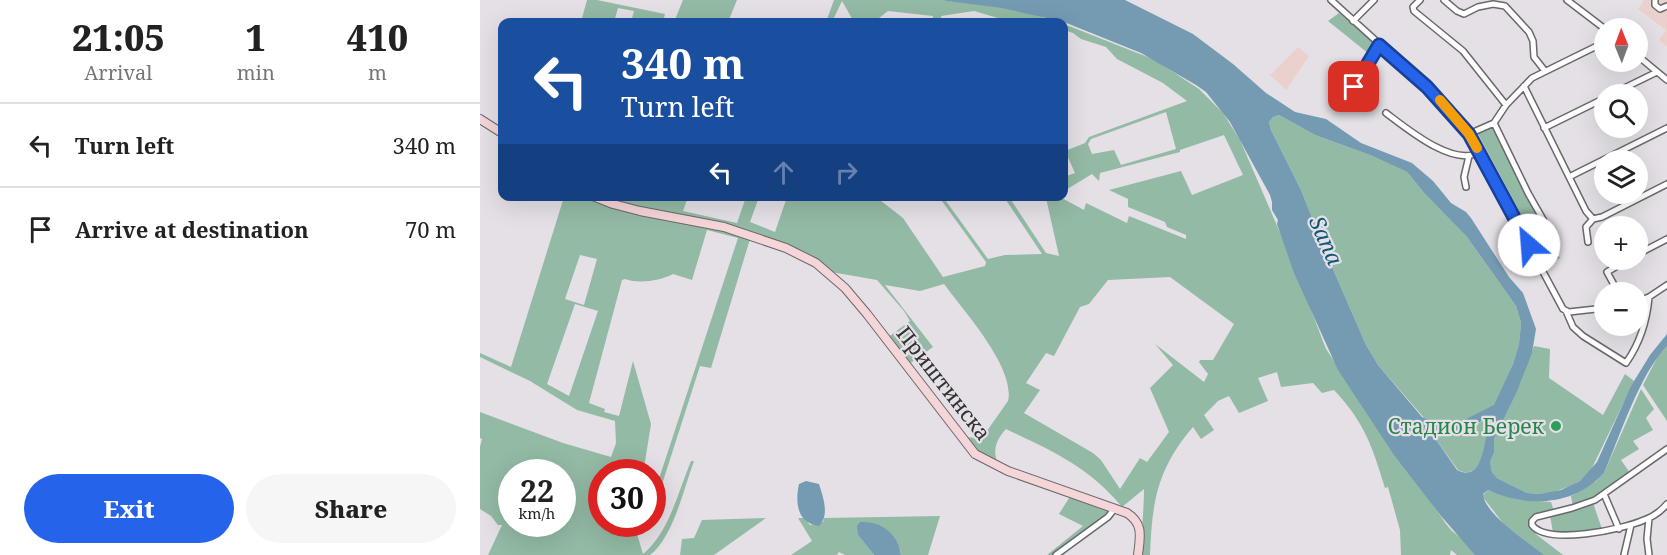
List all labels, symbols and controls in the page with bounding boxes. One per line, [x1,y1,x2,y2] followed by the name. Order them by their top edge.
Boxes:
[72,13,165,62] text: 21:05
[246,13,266,62] text: 1
[347,13,408,62] text: 410
[1594,18,1648,72] north arrow
[1594,18,1648,336] map controls
[621,34,745,91] text: 340 m
[522,42,600,120] icon: left
[84,59,153,86] text: Arrival
[237,59,275,86] text: min
[368,59,387,86] text: m
[1328,61,1379,112] pin
[1337,70,1370,103] icon: arrive
[1594,84,1648,138] button: search
[621,88,734,125] text: Turn left
[24,129,57,162] icon: left
[75,130,174,160] text: Turn left
[393,130,456,160] text: 340 m
[1594,150,1648,204] button: layers
[704,156,737,189] icon: left
[767,156,800,189] icon: ahead
[830,156,863,189] icon: right
[1303,211,1351,269] water label: Sana
[24,213,57,246] icon: arrive
[1497,213,1561,277] position arrow
[75,214,309,244] text: Arrive at destination
[405,214,456,244] text: 70 m
[1594,216,1648,270] button: +
[1594,282,1648,336] button: −
[891,320,997,446] street label: Приштинска
[1388,412,1545,440] place label: Стадион Берек
[1549,419,1563,433] marker: Стадион Берек
[588,459,666,537] speed limit sign: 30
[520,470,554,511] text: 22
[24,474,234,543] button: Exit
[246,474,456,543] button: Share
[519,503,555,523] text: km/h

